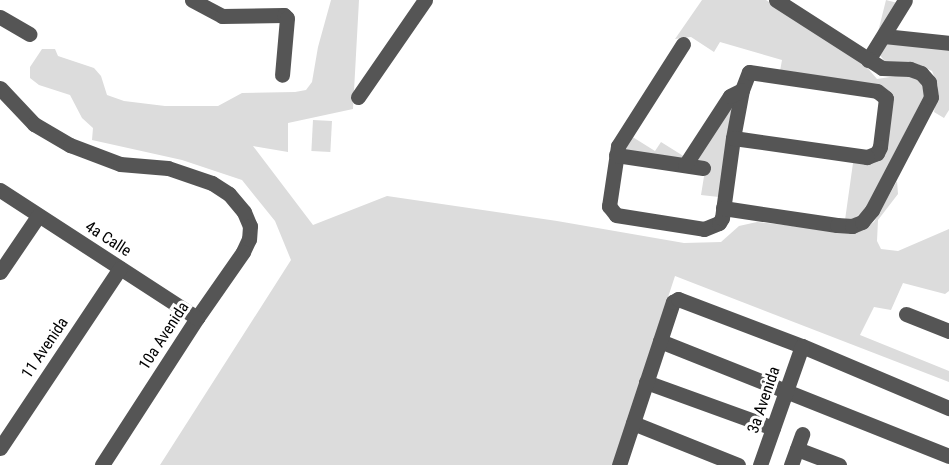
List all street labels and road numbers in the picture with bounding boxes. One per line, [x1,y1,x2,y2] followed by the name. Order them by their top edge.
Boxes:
[81,217,135,261] street label: 4a Calle
[135,298,193,374] street label: 10a Avenida
[18,314,72,382] street label: 11 Avenida
[744,364,784,436] street label: 3a Avenida

